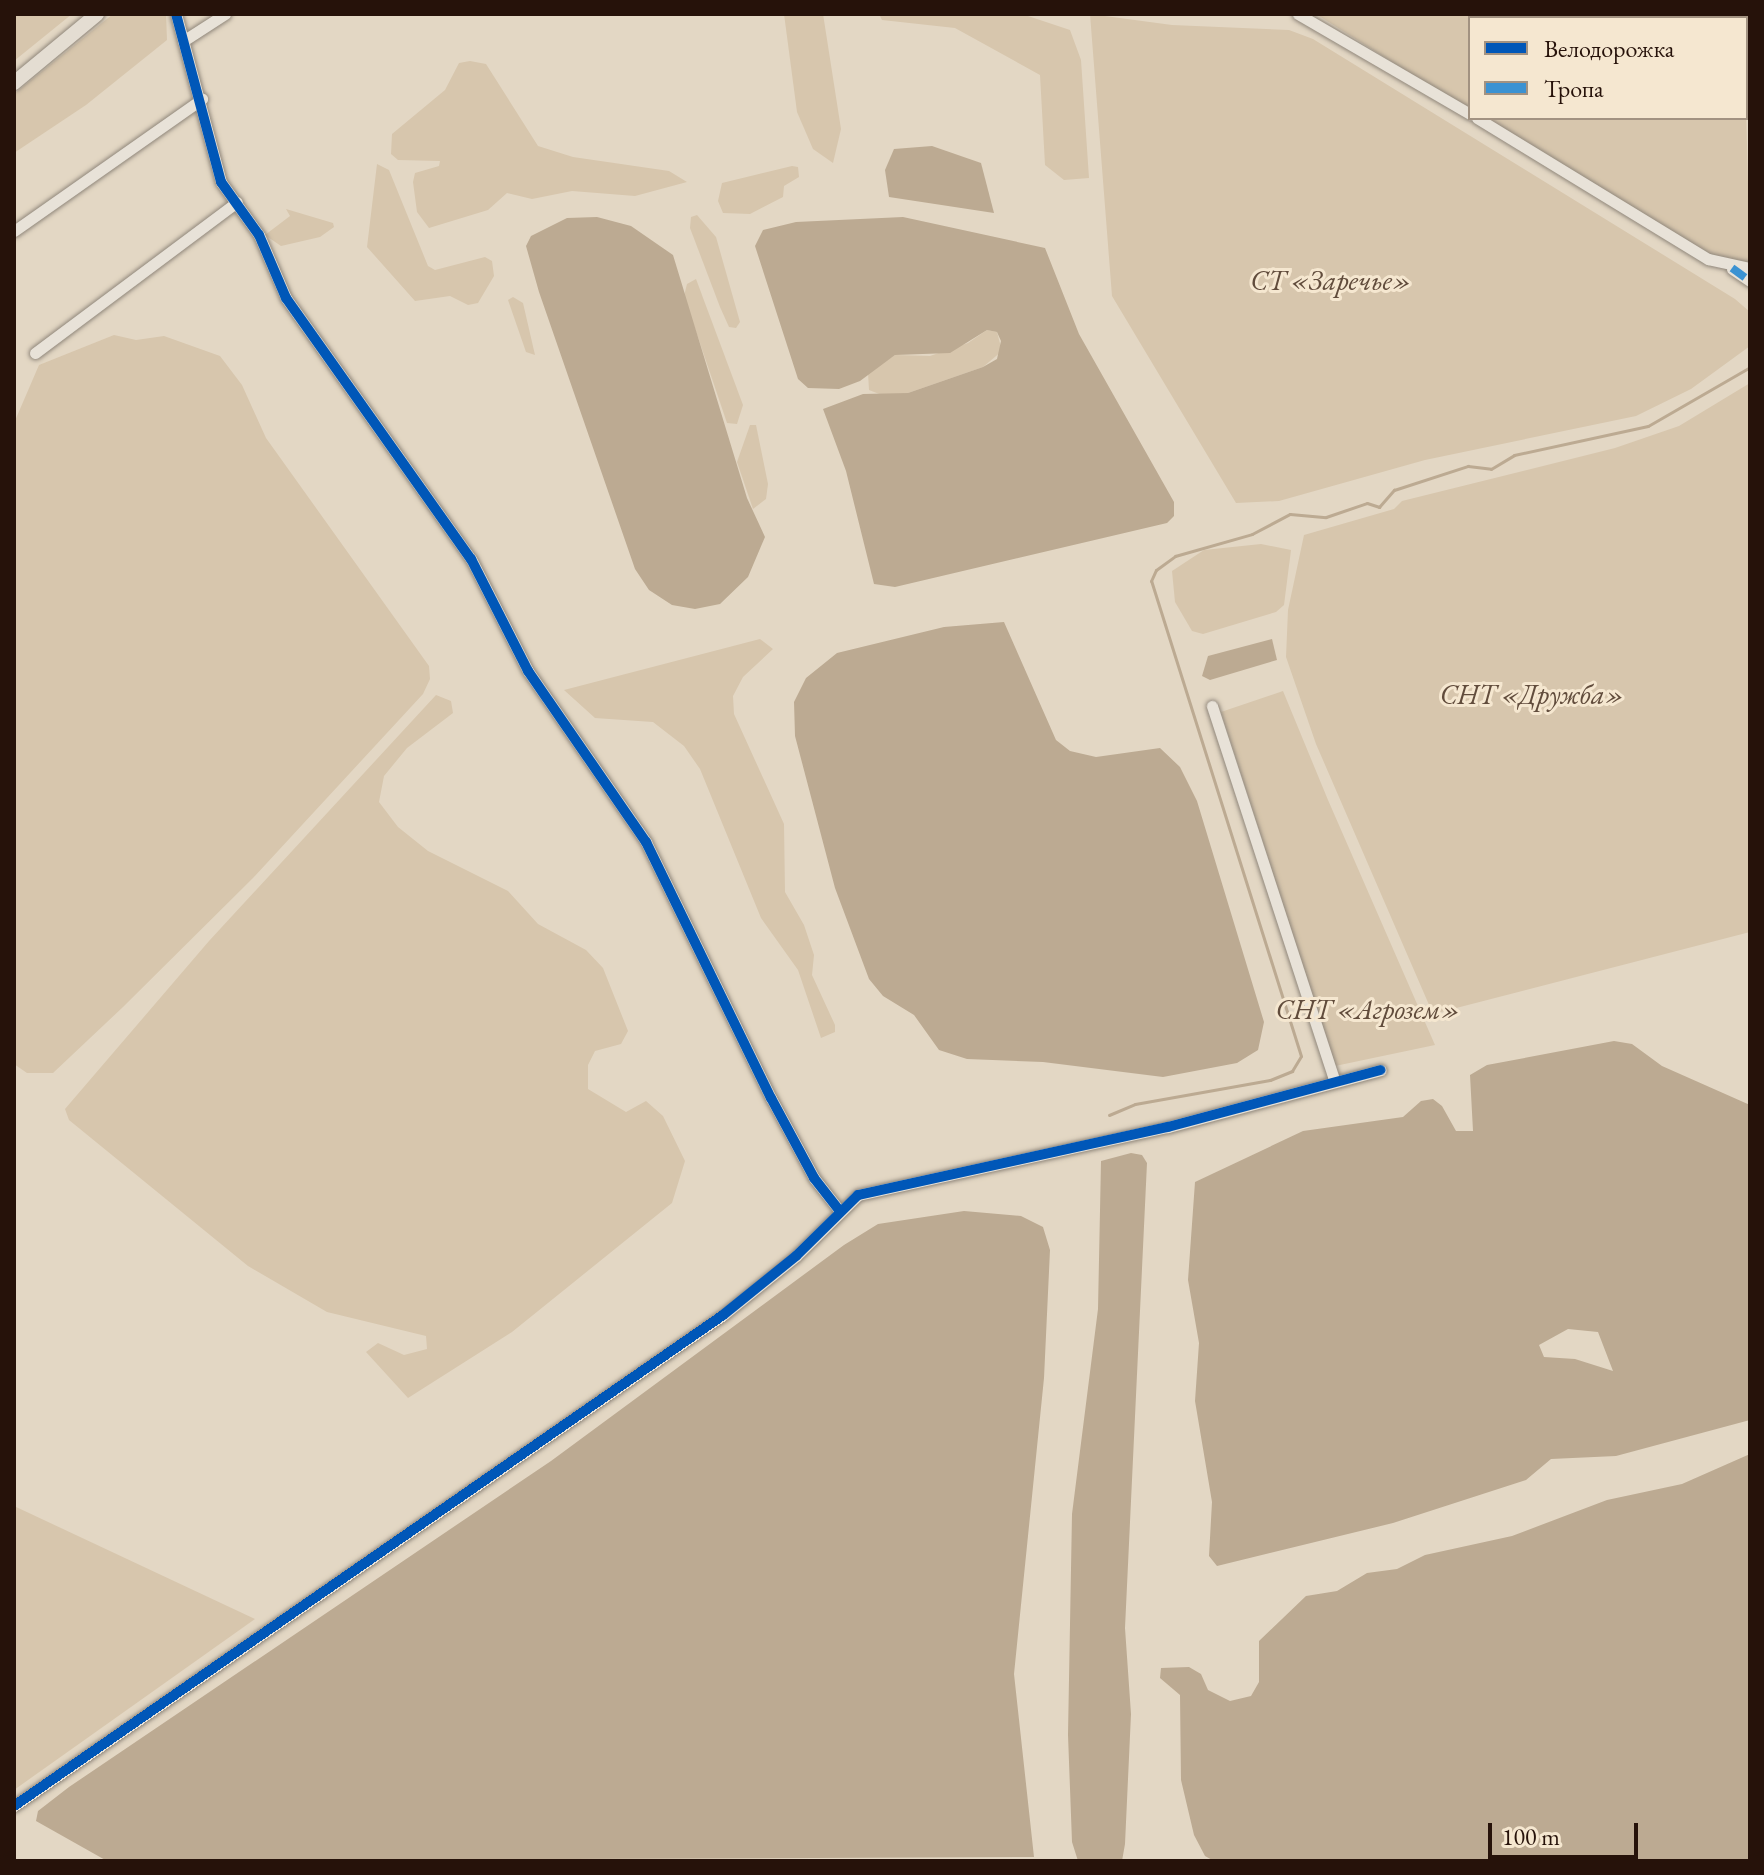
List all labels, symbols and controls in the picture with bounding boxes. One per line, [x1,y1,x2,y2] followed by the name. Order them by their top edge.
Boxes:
[1468,16,1748,120] legend
[1544,33,1674,64] text: Велодорожка
[1544,73,1604,104] text: Тропа
[1250,263,1412,297] park label: СТ «Заречье»
[1440,677,1624,711] park label: СНТ «Дружба»
[1276,992,1460,1026] park label: СНТ «Агрозем»
[1492,1807,1642,1857] scale bar
[1502,1821,1560,1852] text: 100 m

